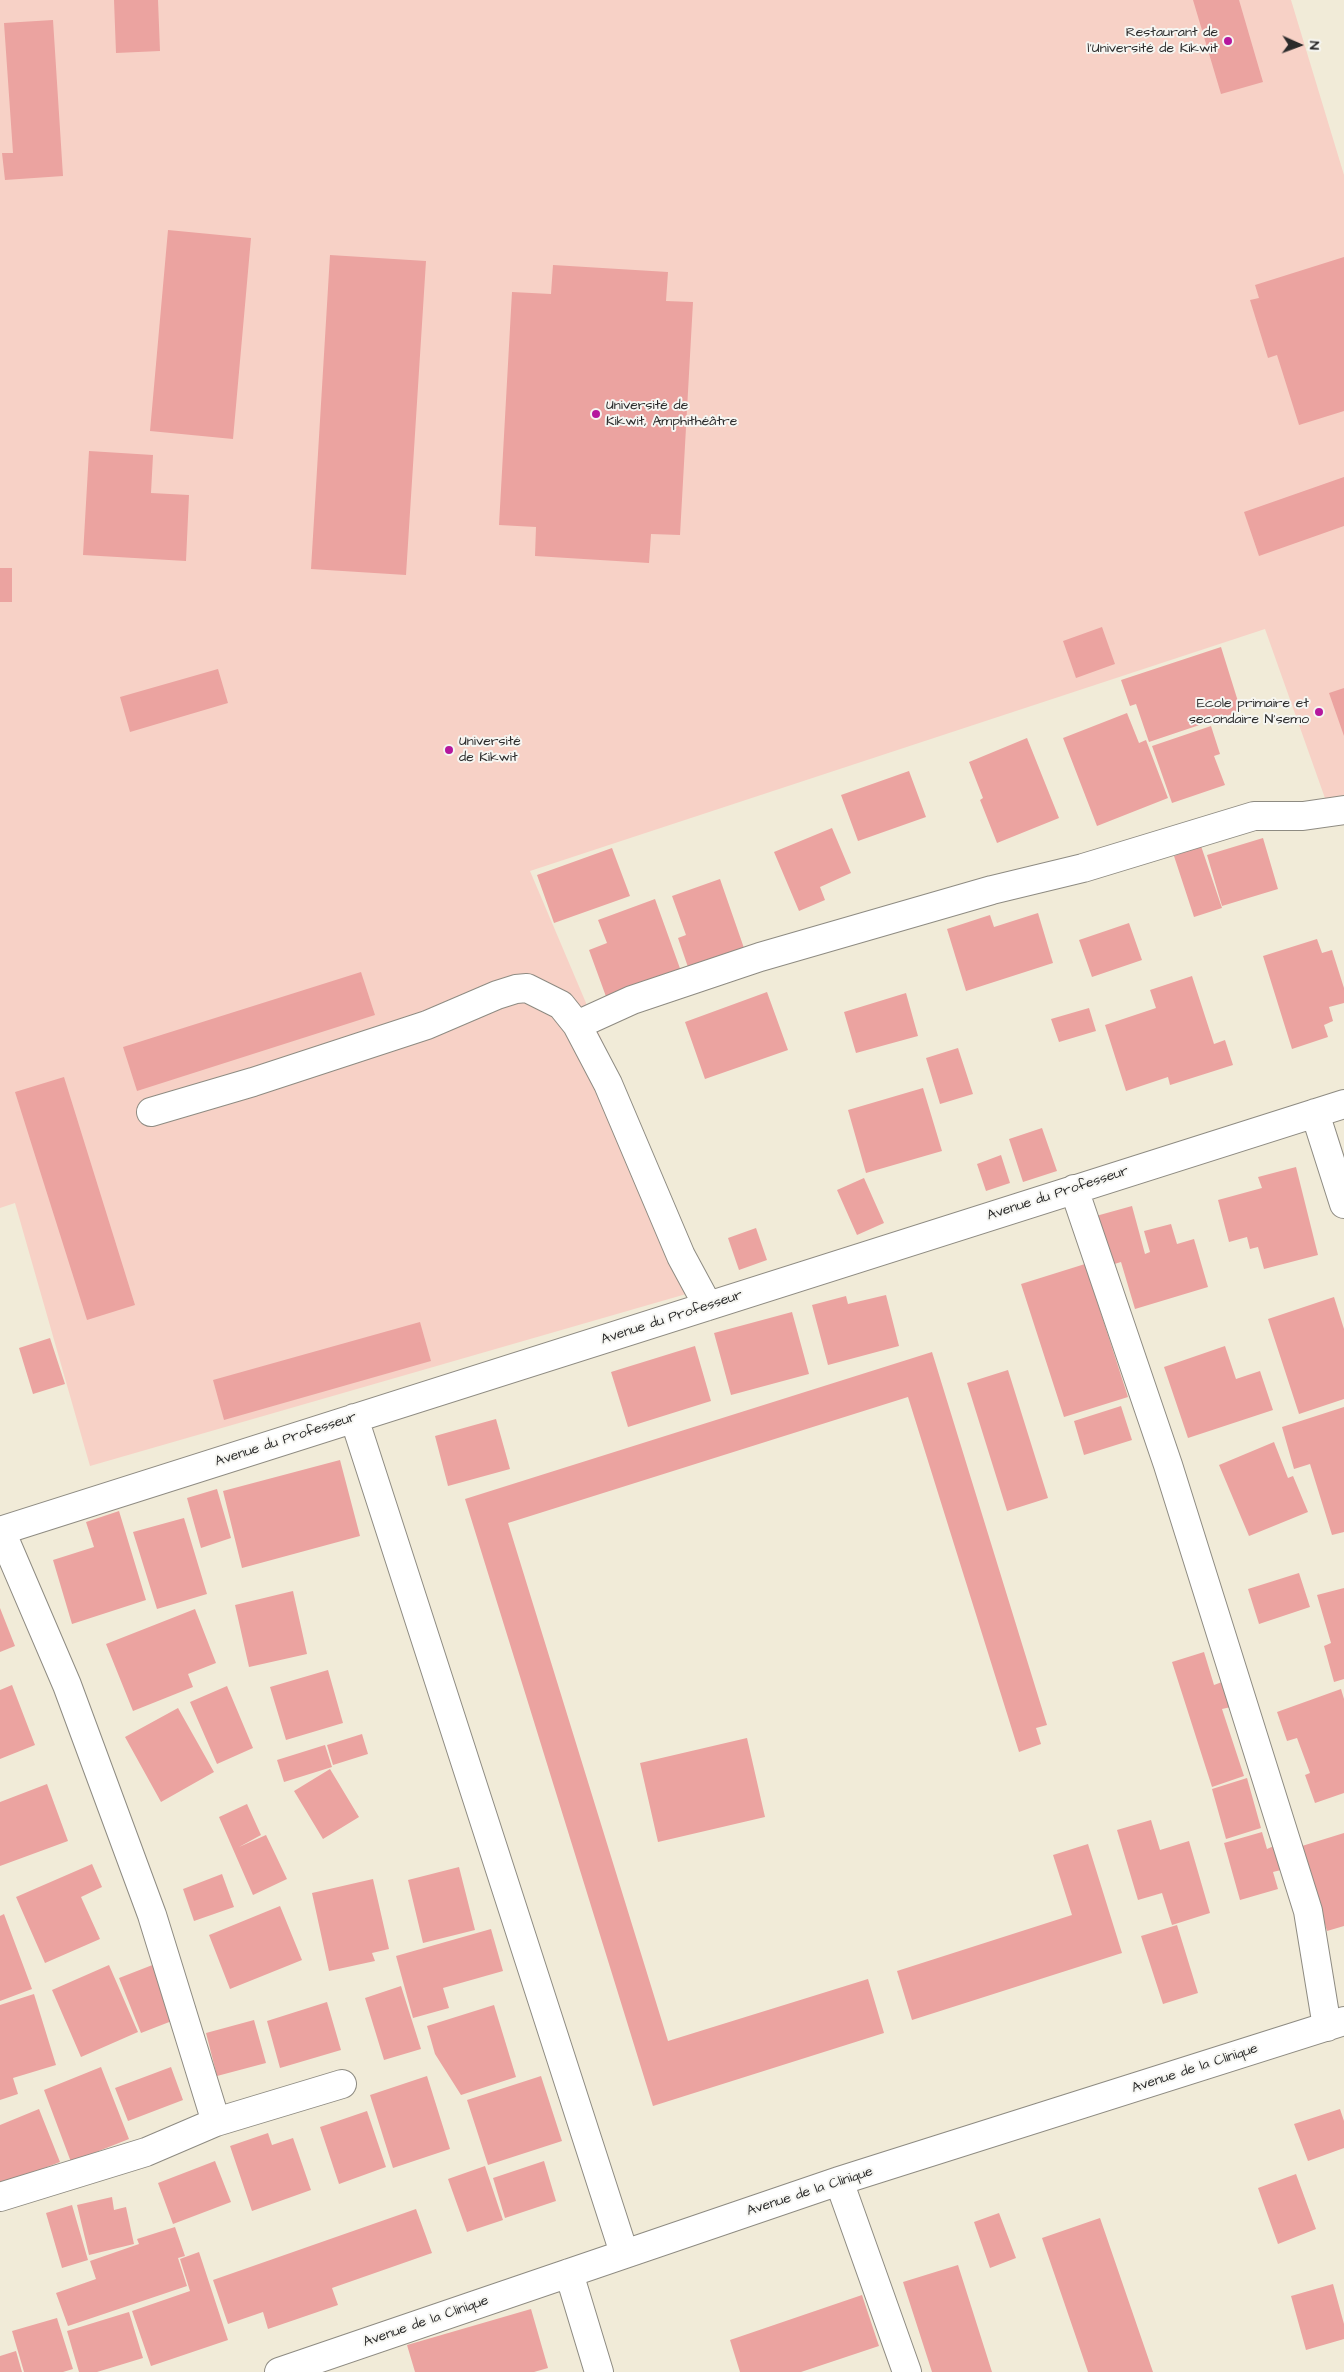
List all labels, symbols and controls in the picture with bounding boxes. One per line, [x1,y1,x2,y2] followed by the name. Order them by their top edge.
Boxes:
[1274,20,1324,70] north arrow
[1087,25,1218,58] place label: Restaurant de l'Université de Kikwit
[1222,35,1234,47] marker: Restaurant de l'Université de Kikwit
[1304,41,1324,50] text: N
[606,398,737,431] place label: Université de Kikwit, Amphithéâtre
[590,408,602,420] marker: Université de Kikwit, Amphithéâtre
[1189,696,1309,729] place label: Ecole primaire et secondaire N'semo
[1313,706,1325,718] marker: Ecole primaire et secondaire N'semo
[459,734,521,766] place label: Université de Kikwit
[443,744,455,756] marker: Université de Kikwit
[985,1163,1131,1225] street label: Avenue du Professeur
[599,1287,745,1349] street label: Avenue du Professeur
[213,1409,359,1471] street label: Avenue du Professeur
[1130,2041,1260,2097] street label: Avenue de la Clinique
[745,2164,875,2220] street label: Avenue de la Clinique
[361,2293,491,2351] street label: Avenue de la Clinique

